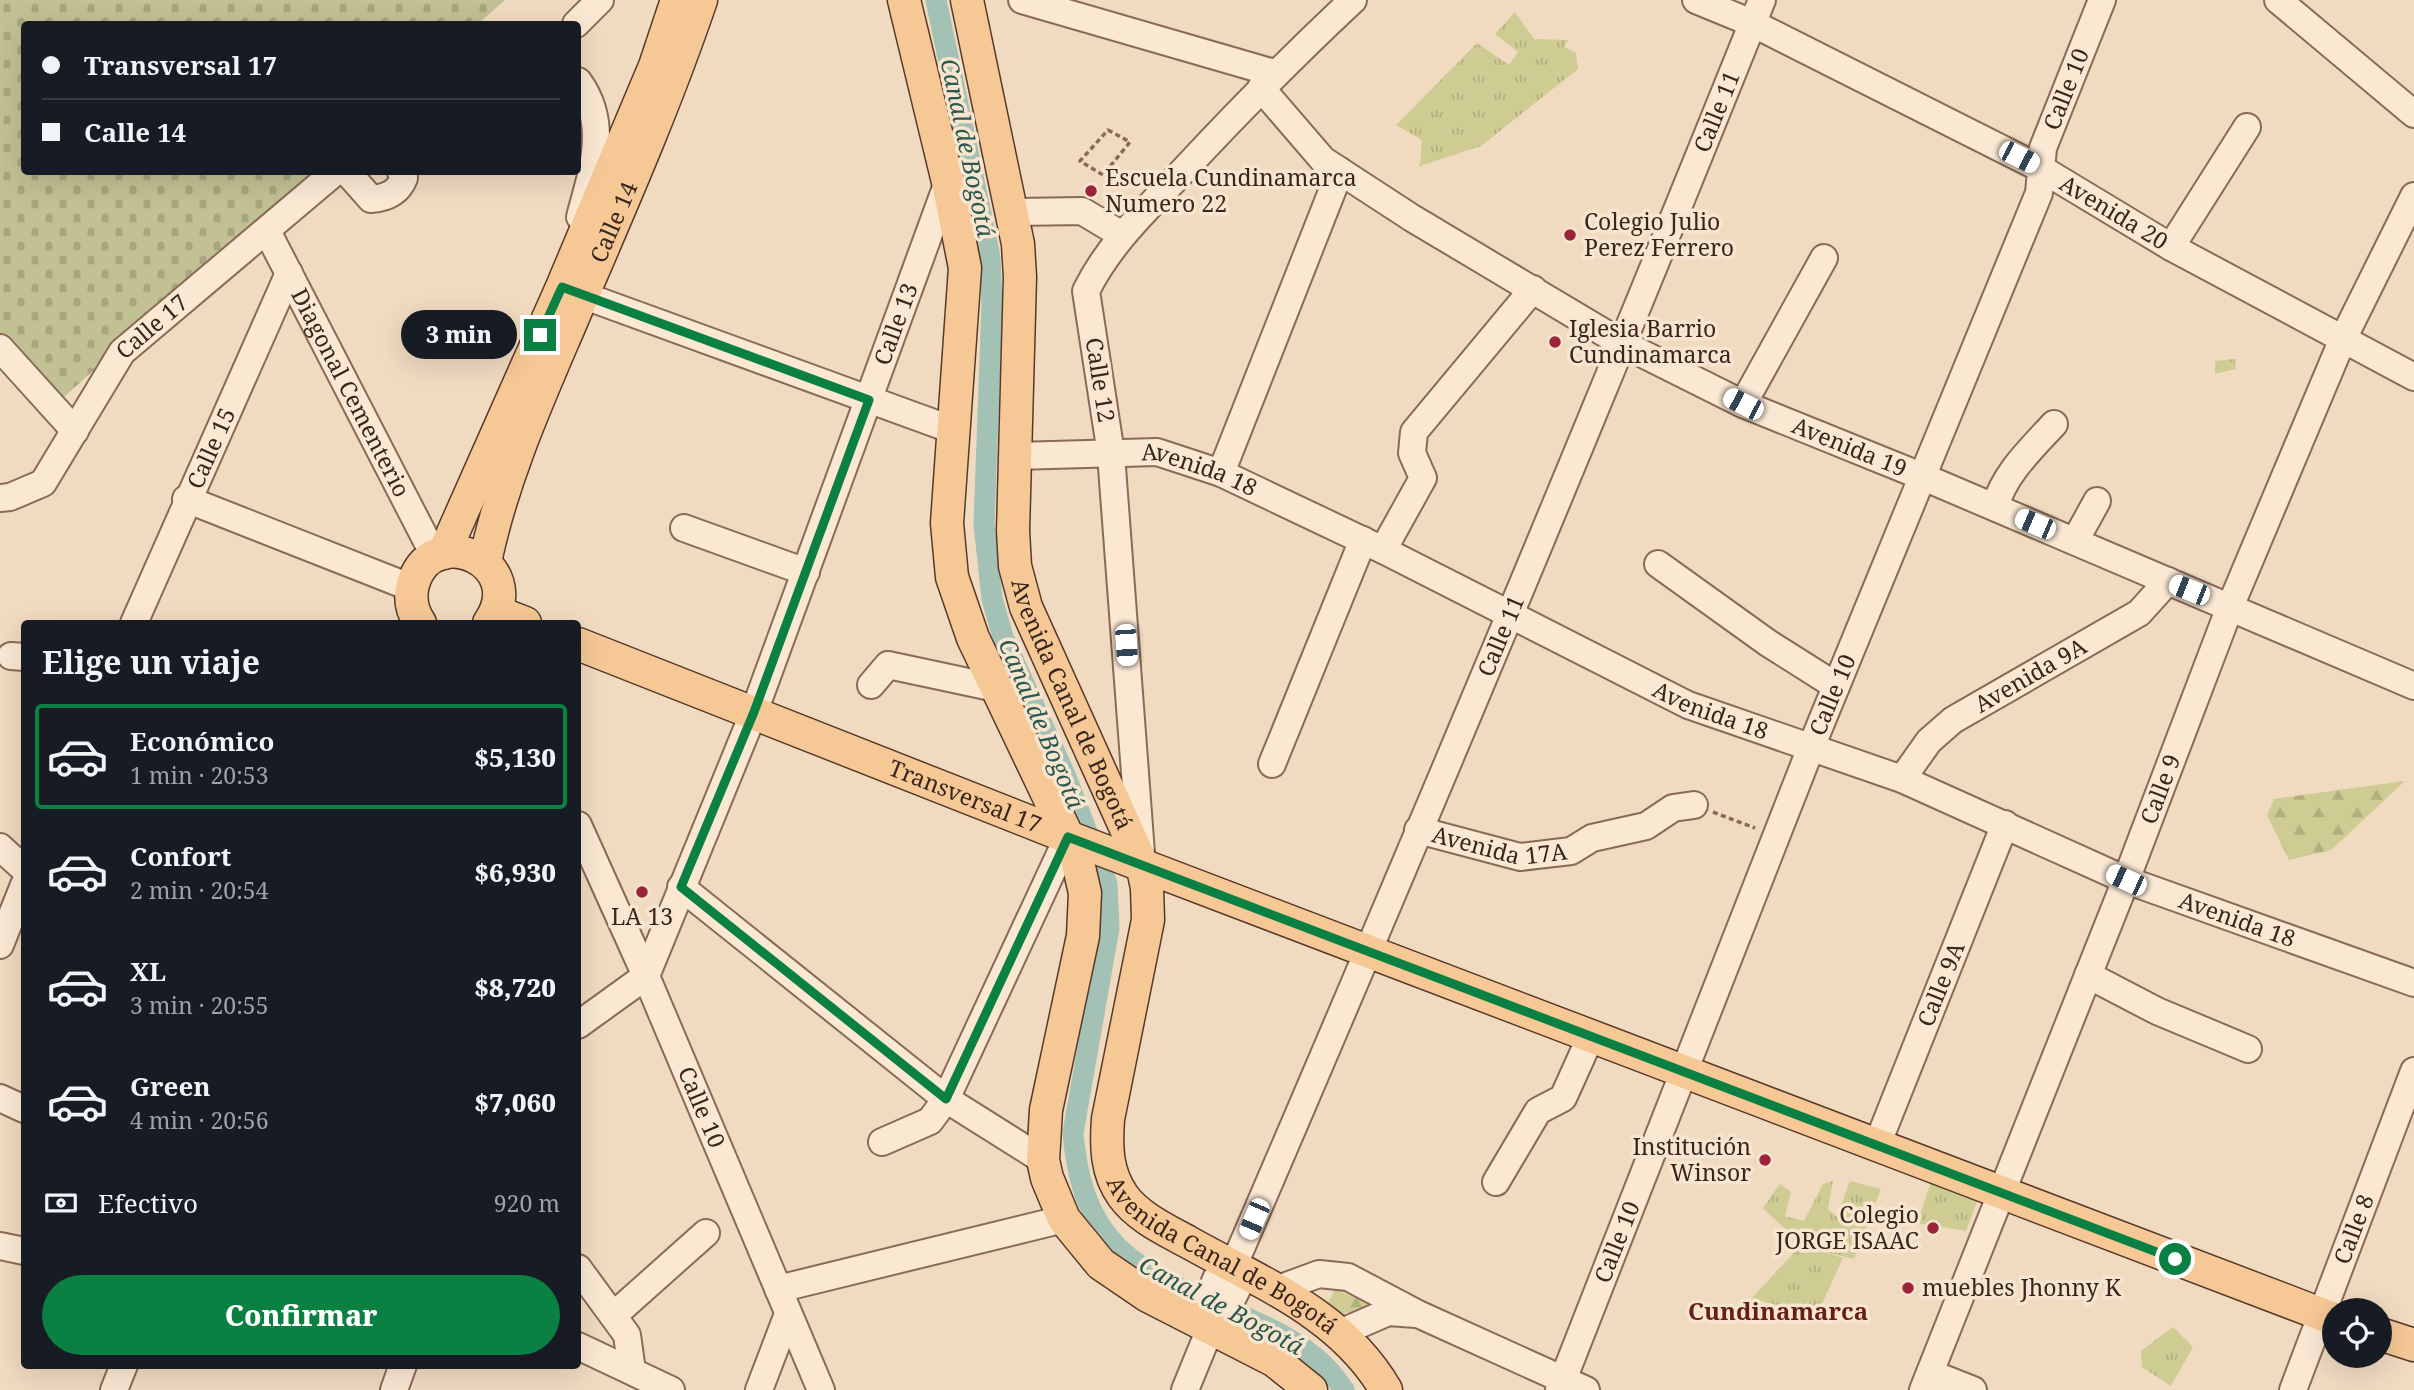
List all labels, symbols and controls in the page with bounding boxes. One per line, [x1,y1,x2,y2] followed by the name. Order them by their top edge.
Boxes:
[2035,43,2096,135] street label: Calle 10
[84,47,277,83] text: Transversal 17
[933,55,1004,240] water label: Canal de Bogotá
[1685,66,1747,157] street label: Calle 11
[84,114,186,150] text: Calle 14
[1996,138,2043,176] car
[1105,161,1357,219] place label: Escuela Cundinamarca Numero 22
[2054,166,2174,257] street label: Avenida 20
[581,176,644,267] street label: Calle 14
[1083,183,1099,199] marker: Escuela Cundinamarca Numero 22
[1584,205,1734,263] place label: Colegio Julio Perez Ferrero
[1562,227,1578,243] marker: Colegio Julio Perez Ferrero
[865,278,925,369] street label: Calle 13
[284,282,418,502] street label: Diagonal Cementerio
[108,286,194,366] street label: Calle 17
[400,310,516,360] callout: 3 min
[1569,312,1732,370] place label: Iglesia Barrio Cundinamarca
[426,318,492,350] text: 3 min
[524,319,556,351] route end
[1547,334,1563,350] marker: Iglesia Barrio Cundinamarca
[1079,335,1123,424] street label: Calle 12
[1720,385,1767,423] car
[179,402,242,493] street label: Calle 15
[1788,409,1912,484] street label: Avenida 19
[1141,435,1263,503] street label: Avenida 18
[2012,506,2059,542] car
[2166,572,2213,608] car
[1007,573,1139,833] street label: Avenida Canal de Bogotá
[1469,590,1531,681] street label: Calle 11
[1115,623,1138,667] car
[1968,629,2093,720] street label: Avenida 9A
[992,635,1090,813] water label: Canal de Bogotá
[42,640,260,683] text: Elige un viaje
[1801,649,1863,740] street label: Calle 10
[1648,673,1773,747] street label: Avenida 18
[130,723,274,759] text: Económico
[46,725,109,788] icon: car
[474,739,556,775] text: $5,130
[2132,749,2187,828] street label: Calle 9
[885,751,1046,840] street label: Transversal 17
[130,759,268,791] text: 1 min · 20:53
[1429,817,1570,872] street label: Avenida 17A
[130,838,231,874] text: Confort
[46,840,109,903] icon: car
[474,854,556,890] text: $6,930
[2103,862,2150,898] car
[130,874,268,906] text: 2 min · 20:54
[2175,883,2300,954] street label: Avenida 18
[634,884,650,900] marker: LA 13
[611,900,673,932] place label: LA 13
[1909,936,1972,1031] street label: Calle 9A
[130,953,166,989] text: XL
[46,955,109,1018] icon: car
[474,969,556,1005] text: $8,720
[130,989,268,1021] text: 3 min · 20:55
[671,1061,734,1152] street label: Calle 10
[130,1068,211,1104] text: Green
[46,1070,109,1133] icon: car
[474,1084,556,1120] text: $7,060
[130,1104,268,1136] text: 4 min · 20:56
[1632,1130,1751,1188] place label: Institución Winsor
[1757,1152,1773,1168] marker: Institución Winsor
[1108,1160,1344,1342] street label: Avenida Canal de Bogotá
[42,1184,80,1222] icon: cash
[98,1185,198,1221] text: Efectivo
[494,1187,560,1219] text: 920 m
[2325,1189,2381,1268] street label: Calle 8
[1237,1196,1272,1242] car
[1586,1196,1647,1287] street label: Calle 10
[1775,1198,1919,1256] place label: Colegio JORGE ISAAC
[1925,1220,1941,1236] marker: Colegio JORGE ISAAC
[2159,1243,2191,1275] route start
[1134,1251,1308,1361] water label: Canal de Bogotá
[1922,1271,2122,1303] place label: muebles Jhonny K
[42,1275,560,1355] button: Confirmar
[1900,1280,1916,1296] marker: muebles Jhonny K
[1688,1294,1868,1327] district label: Cundinamarca
[2322,1298,2392,1368] map controls
[2322,1298,2392,1368] button: locate

